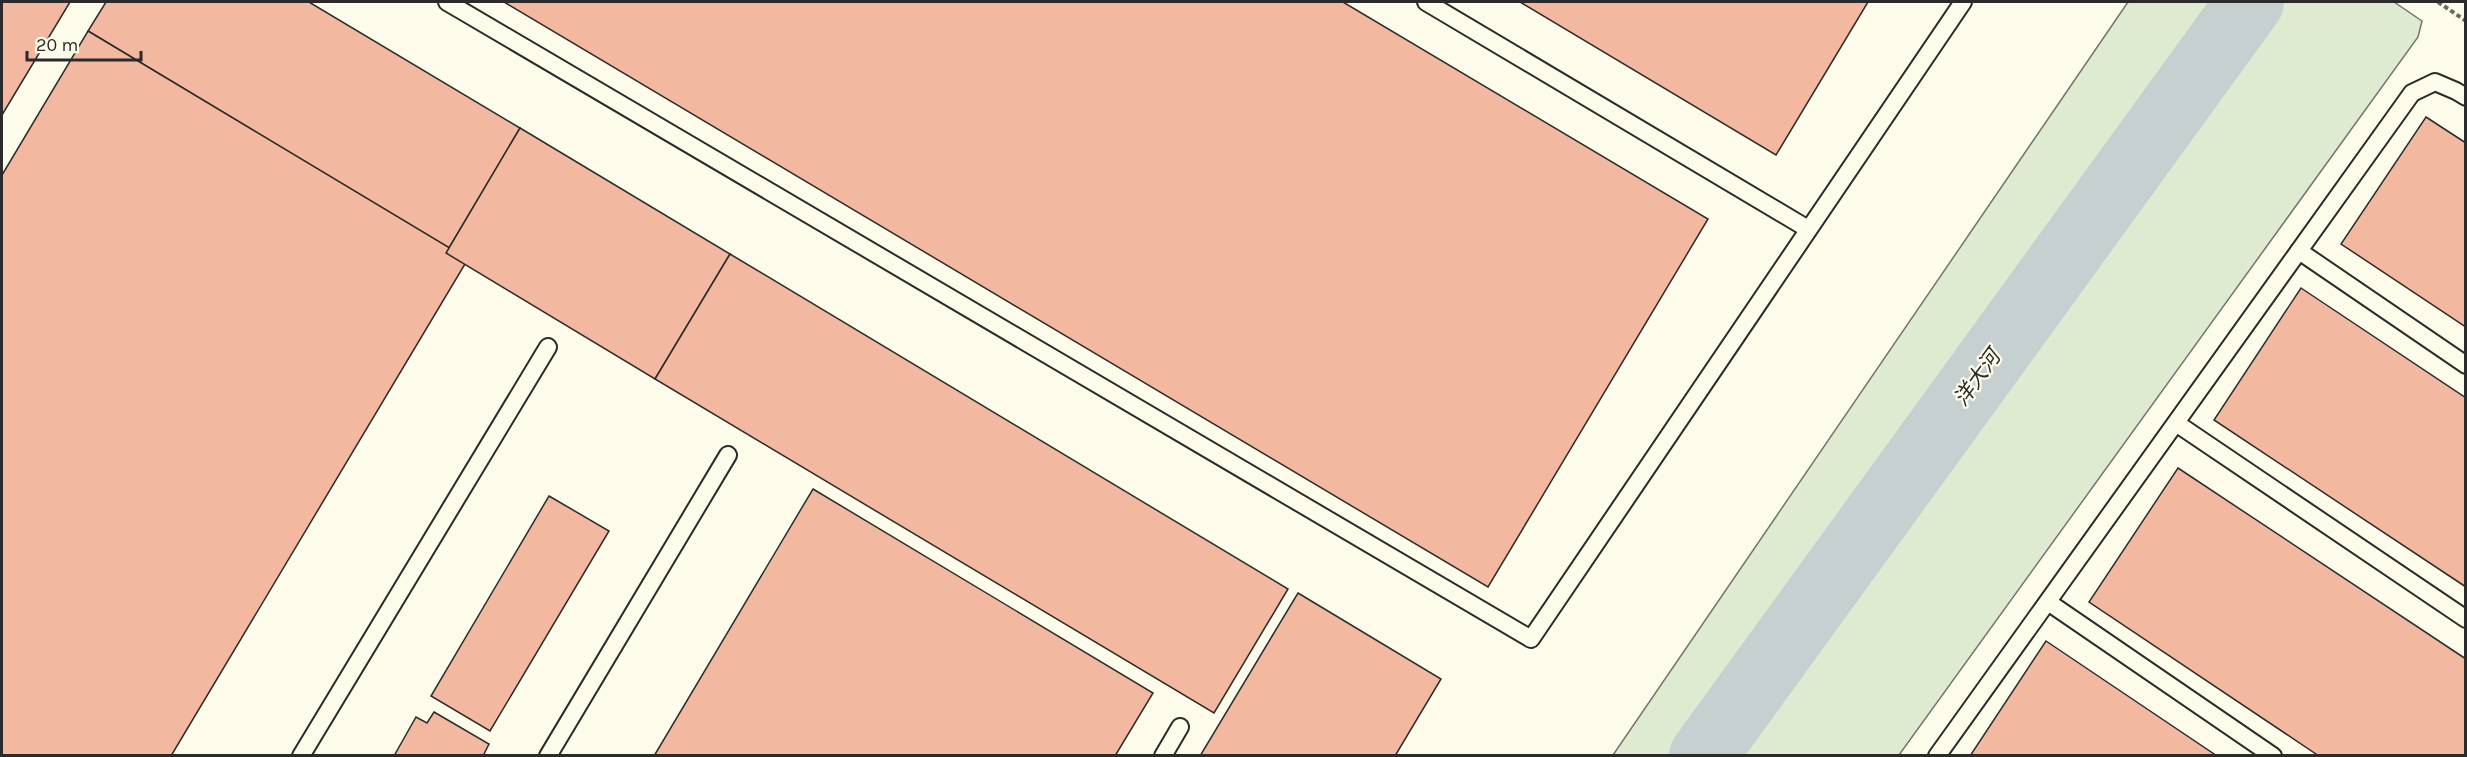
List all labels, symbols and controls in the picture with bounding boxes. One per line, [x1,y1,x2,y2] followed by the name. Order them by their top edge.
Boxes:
[27,24,141,62] scale bar
[36,34,78,56] text: 20 m
[1949,342,2008,411] water label: 洋大河

